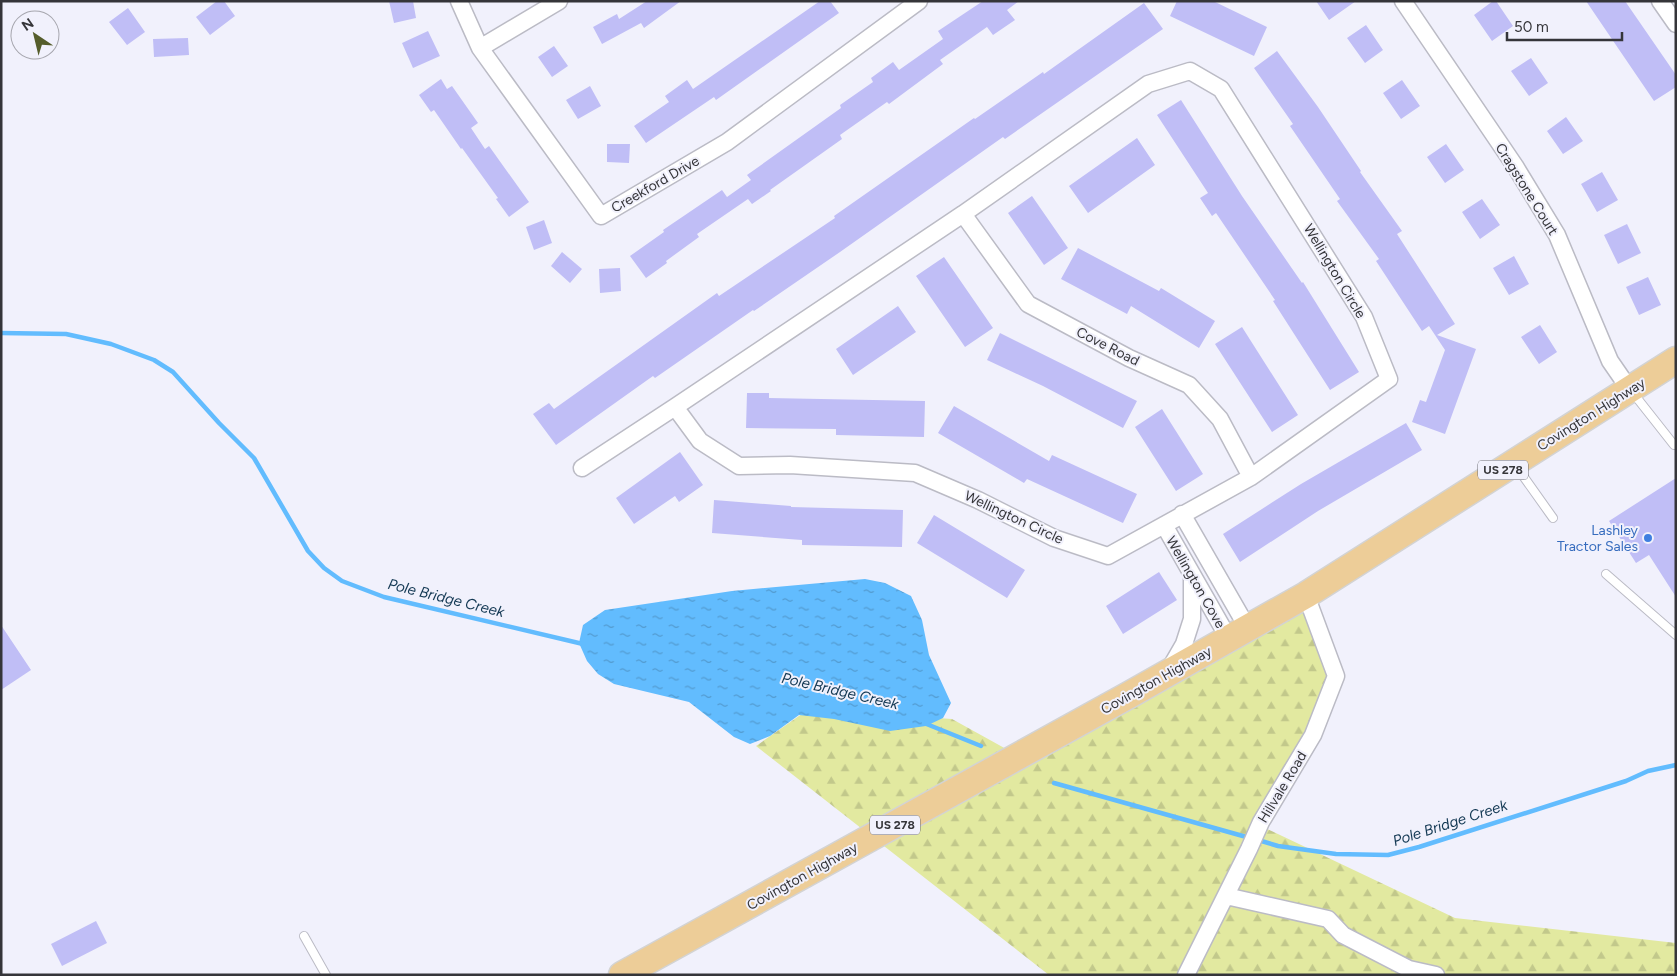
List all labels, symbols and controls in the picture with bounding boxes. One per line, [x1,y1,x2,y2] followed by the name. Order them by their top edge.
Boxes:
[10,10,60,60] north arrow
[1507,10,1622,42] scale bar
[19,15,37,35] text: N
[1514,18,1549,36] text: 50 m
[1492,140,1562,238] street label: Cragstone Court
[608,152,703,217] street label: Creekford Drive
[1300,221,1370,322] street label: Wellington Circle
[1073,323,1142,370] street label: Cove Road
[1534,374,1649,455] street label: Covington Highway
[1478,460,1528,480] road number: US 278
[962,487,1066,548] street label: Wellington Circle
[1557,522,1639,555] place label: Lashley Tractor Sales
[1642,532,1654,544] marker: Lashley Tractor Sales
[1162,533,1229,632] street label: Wellington Cove
[386,575,507,621] water label: Pole Bridge Creek
[1098,643,1215,718] street label: Covington Highway
[780,669,901,713] water label: Pole Bridge Creek
[1254,748,1310,826] street label: Hillvale Road
[1390,796,1510,850] water label: Pole Bridge Creek
[870,816,920,834] road number: US 278
[744,839,861,914] street label: Covington Highway

